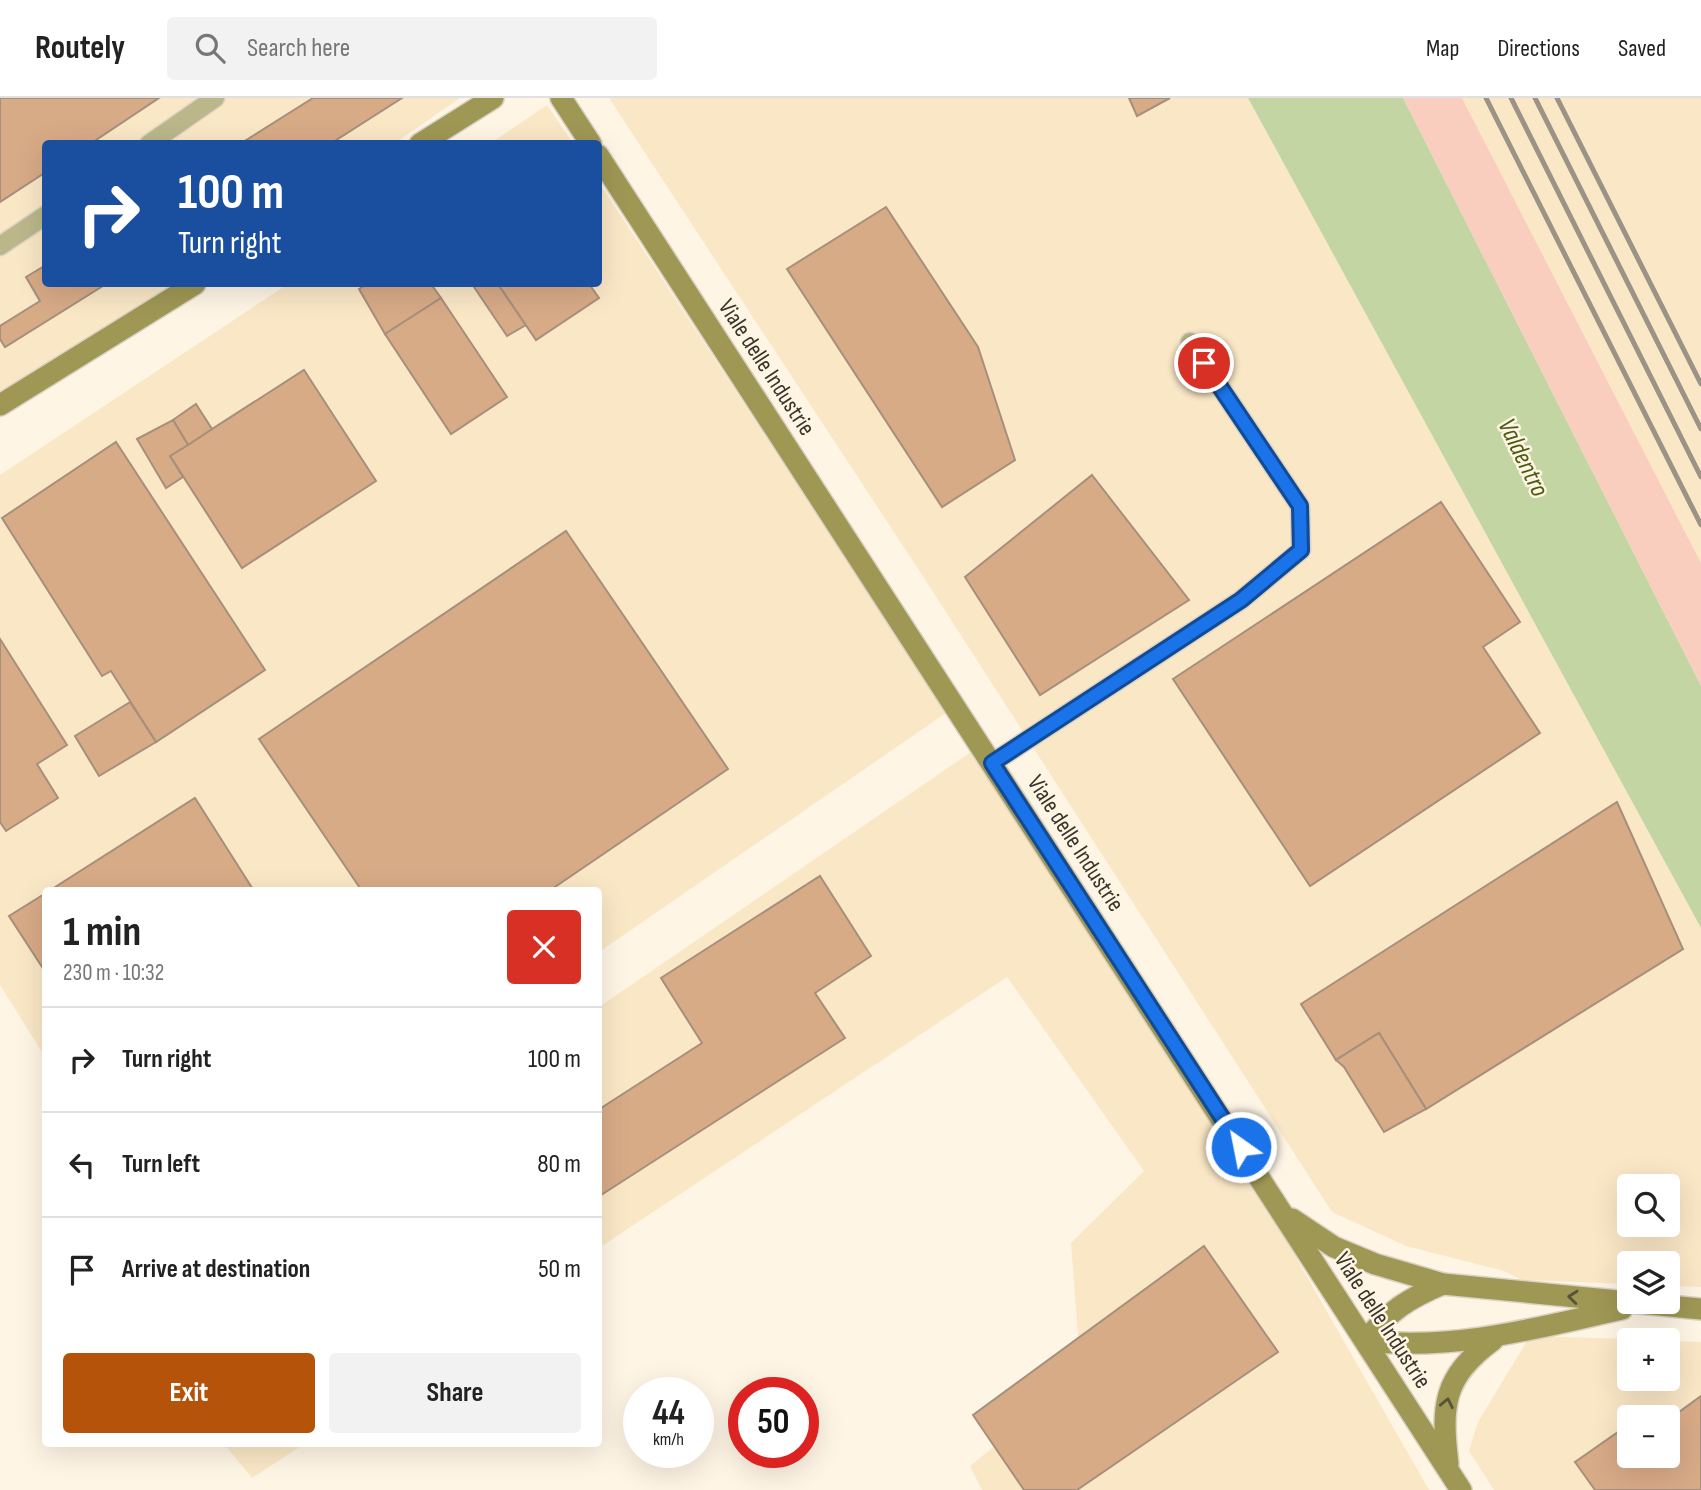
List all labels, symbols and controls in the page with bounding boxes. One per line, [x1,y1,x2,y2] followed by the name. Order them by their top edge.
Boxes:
[167,17,657,80] search box
[35,28,125,68] text: Routely
[191,29,229,67] icon: search
[247,33,350,64] text: Search here
[1426,34,1459,63] text: Map
[1497,34,1580,63] text: Directions
[1618,34,1666,63] text: Saved
[178,164,284,223] text: 100 m
[63,168,154,259] icon: right
[178,224,282,263] text: Turn right
[712,294,821,441] street label: Viale delle Industrie
[1174,333,1234,393] pin
[1185,344,1223,382] icon: arrive
[1491,414,1555,502] water label: Valdentro
[1021,770,1130,917] street label: Viale delle Industrie
[63,907,141,958] text: 1 min
[507,910,581,984] button: close
[63,959,164,987] text: 230 m · 10:32
[63,1041,101,1079] icon: right
[122,1044,211,1075] text: Turn right
[528,1044,581,1075] text: 100 m
[1204,1110,1278,1184] position arrow
[63,1146,101,1184] icon: left
[122,1149,200,1180] text: Turn left
[537,1149,581,1180] text: 80 m
[1617,1174,1680,1468] map controls
[1617,1174,1680,1237] button: search
[1328,1247,1437,1394] street label: Viale delle Industrie
[63,1251,101,1289] icon: arrive
[1617,1251,1680,1314] button: layers
[122,1254,310,1285] text: Arrive at destination
[538,1254,581,1285] text: 50 m
[1567,1290,1579,1305] one-way arrow
[1617,1328,1680,1391] button: +
[63,1353,315,1433] button: Exit
[329,1353,581,1433] button: Share
[728,1377,819,1468] speed limit sign: 50
[652,1392,685,1435] text: 44
[1439,1397,1454,1409] one-way arrow
[1617,1405,1680,1468] button: −
[653,1429,684,1450] text: km/h

